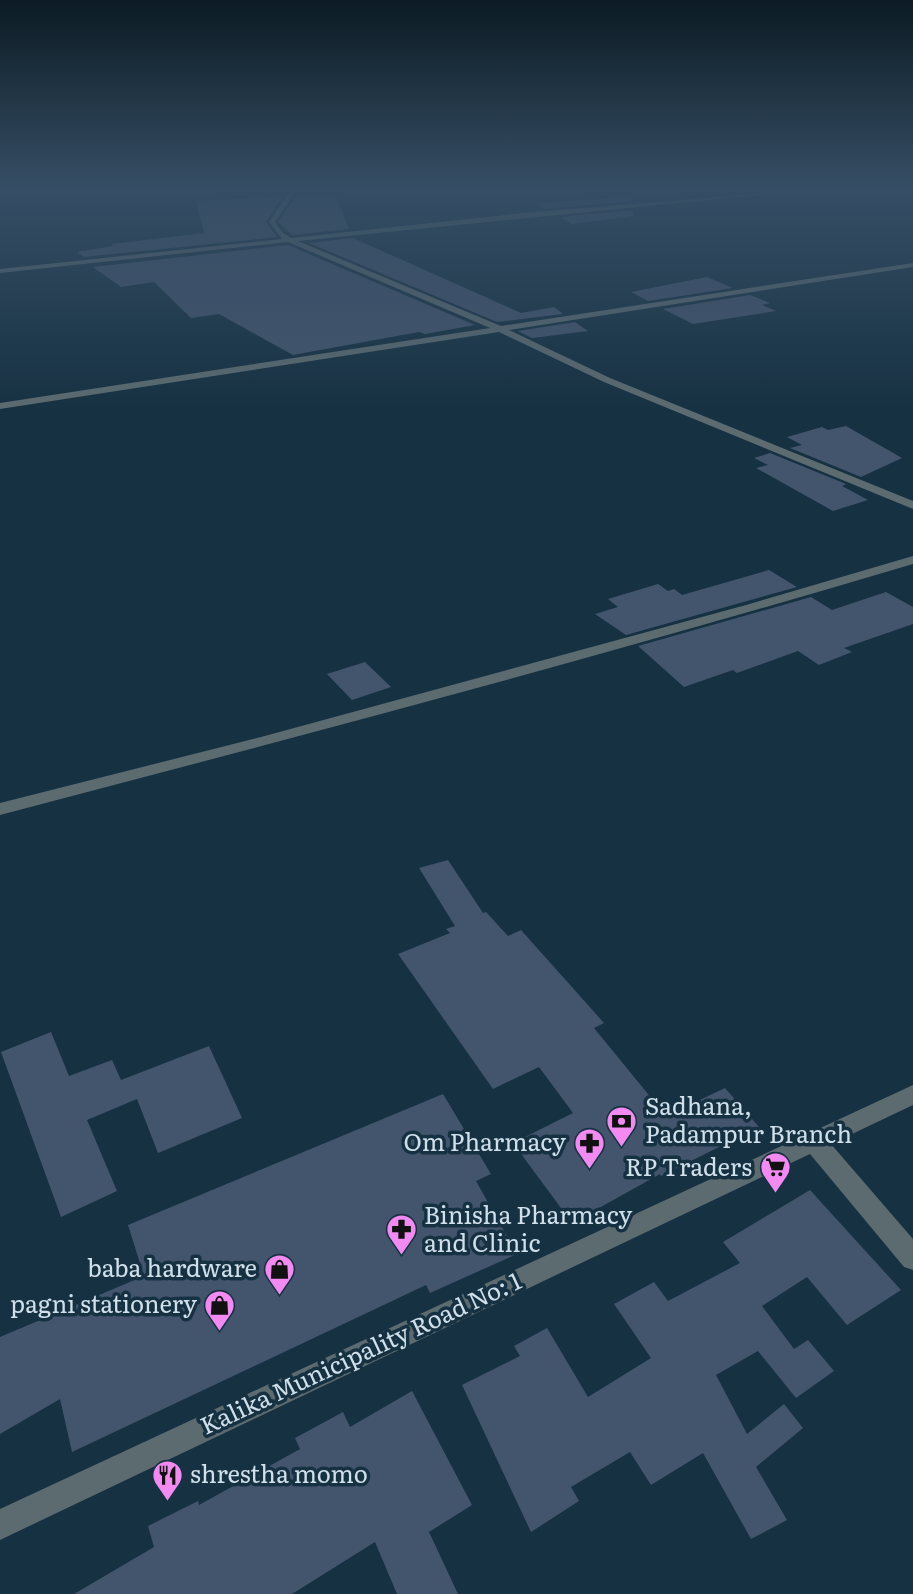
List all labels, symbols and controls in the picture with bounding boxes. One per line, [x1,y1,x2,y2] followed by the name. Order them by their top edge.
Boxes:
[645,1087,852,1150] place label: Sadhana, Padampur Branch
[605,1104,639,1148] bank icon: Sadhana, Padampur Branch
[403,1123,566,1158] place label: Om Pharmacy
[572,1126,606,1170] pharmacy icon: Om Pharmacy
[625,1148,752,1183] place label: RP Traders
[758,1151,792,1195] supermarket icon: RP Traders
[424,1196,633,1259] place label: Binisha Pharmacy and Clinic
[384,1213,418,1257] pharmacy icon: Binisha Pharmacy and Clinic
[87,1249,257,1284] place label: baba hardware
[263,1252,297,1296] shop icon: baba hardware
[194,1262,526,1442] street label: Kalika Municipality Road No: 1
[10,1285,197,1320] place label: pagni stationery
[203,1288,237,1332] shop icon: pagni stationery
[190,1455,368,1490] place label: shrestha momo
[150,1458,184,1502] restaurant icon: shrestha momo

